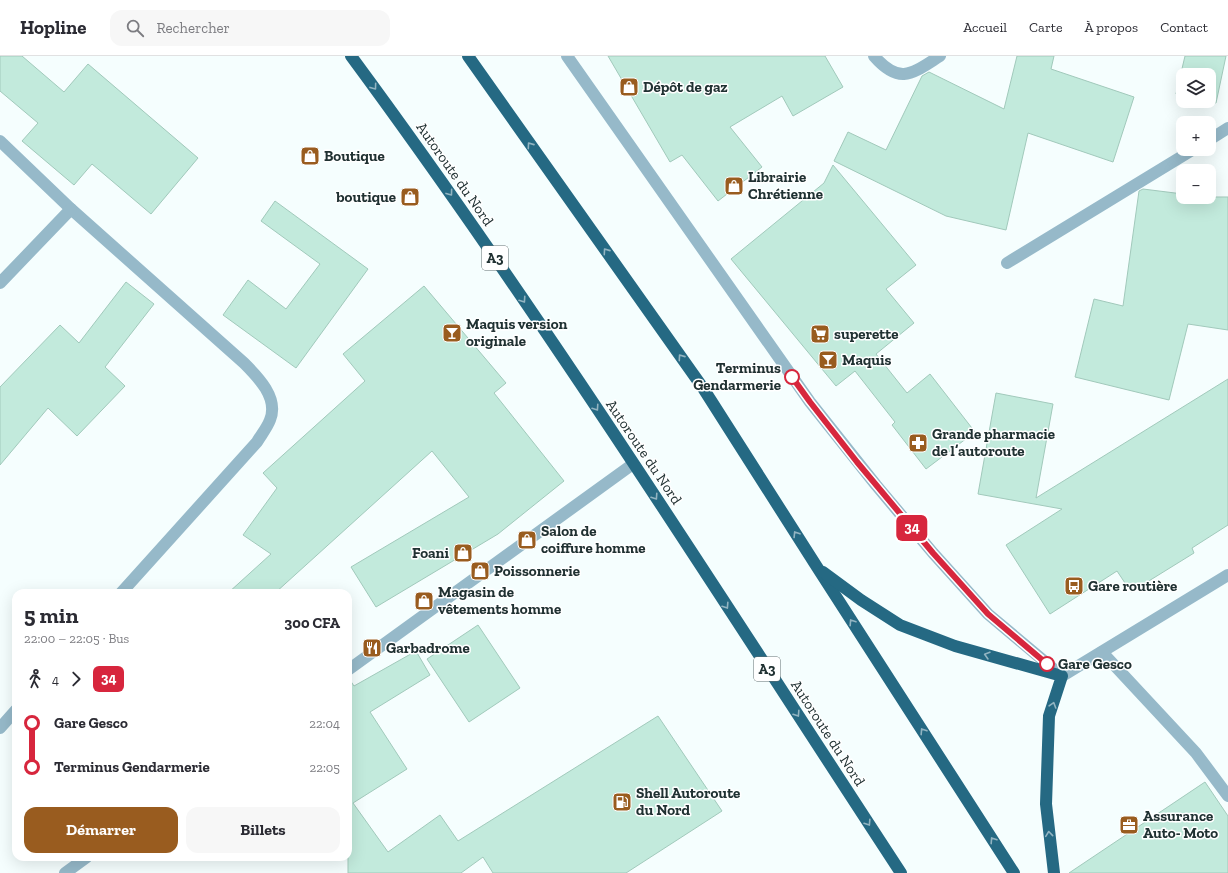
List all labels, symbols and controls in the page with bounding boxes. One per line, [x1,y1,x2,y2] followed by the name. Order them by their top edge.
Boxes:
[110,10,390,46] search box
[20,16,86,39] text: Hopline
[124,17,146,39] icon: search
[156,19,230,37] text: Rechercher
[963,19,1007,36] text: Accueil
[1029,19,1063,36] text: Carte
[1085,19,1138,36] text: À propos
[1160,19,1208,36] text: Contact
[1176,68,1216,204] map controls
[1176,68,1216,108] button: layers
[618,76,640,98] shop icon: Dépôt de gaz
[643,78,728,96] place label: Dépôt de gaz
[369,83,376,90] one-way arrow
[1176,116,1216,156] button: +
[412,119,498,230] street label: Autoroute du Nord
[528,142,535,149] one-way arrow
[299,145,321,167] shop icon: Boutique
[324,147,385,165] place label: Boutique
[1176,164,1216,204] button: −
[748,168,823,203] place label: Librairie Chrétienne
[723,175,745,197] shop icon: Librairie Chrétienne
[399,186,421,208] shop icon: boutique
[335,188,396,206] place label: boutique
[445,189,453,196] one-way arrow
[482,246,508,270] road number: A3
[604,248,611,255] one-way arrow
[518,296,525,303] one-way arrow
[466,315,568,350] place label: Maquis version originale
[441,322,463,344] bar icon: Maquis version originale
[809,323,831,345] supermarket icon: superette
[834,325,899,343] place label: superette
[817,349,839,371] bar icon: Maquis
[842,351,891,369] place label: Maquis
[679,354,686,361] one-way arrow
[693,359,781,394] place label: Terminus Gendarmerie
[784,369,800,385] marker: Terminus Gendarmerie
[602,396,686,508] street label: Autoroute du Nord
[591,404,598,411] one-way arrow
[932,425,1055,460] place label: Grande pharmacie de l’autoroute
[907,432,929,454] pharmacy icon: Grande pharmacie de l’autoroute
[650,493,658,500] one-way arrow
[894,515,930,541] line badge: 34
[904,519,920,536] text: 34
[541,522,646,557] place label: Salon de coiffure homme
[516,529,538,551] shop icon: Salon de coiffure homme
[793,531,800,538] one-way arrow
[452,542,474,564] shop icon: Foani
[412,544,450,562] place label: Foani
[469,560,491,582] shop icon: Poissonnerie
[494,562,580,580] place label: Poissonnerie
[1063,575,1085,597] bus stop icon: Gare routière
[1088,577,1177,595] place label: Gare routière
[438,583,561,618] place label: Magasin de vêtements homme
[413,590,435,612] shop icon: Magasin de vêtements homme
[721,601,728,608] one-way arrow
[24,602,79,629] text: 5 min
[284,614,340,632] text: 300 CFA
[849,619,857,626] one-way arrow
[24,631,129,646] text: 22:00 – 22:05 · Bus
[361,637,383,659] restaurant icon: Garbadrome
[386,639,470,657] place label: Garbadrome
[984,651,991,660] one-way arrow
[1058,655,1132,673] place label: Gare Gesco
[1039,656,1055,672] marker: Gare Gesco
[754,657,780,681] road number: A3
[24,668,46,690] icon: walk
[65,668,87,690] icon: forward
[101,670,116,687] text: 34
[52,672,59,687] text: 4
[787,677,869,790] street label: Autoroute du Nord
[1048,702,1057,709] one-way arrow
[792,710,799,717] one-way arrow
[54,714,128,732] text: Gare Gesco
[309,716,340,731] text: 22:04
[920,728,927,735] one-way arrow
[54,758,210,776] text: Terminus Gendarmerie
[310,760,340,775] text: 22:05
[636,784,740,819] place label: Shell Autoroute du Nord
[611,791,633,813] fuel station icon: Shell Autoroute du Nord
[24,807,178,853] button: Démarrer
[186,807,340,853] button: Billets
[1143,807,1218,842] place label: Assurance Auto- Moto
[1118,814,1140,836] office icon: Assurance Auto- Moto
[863,819,871,826] one-way arrow
[1045,831,1054,837] one-way arrow
[990,837,998,844] one-way arrow

